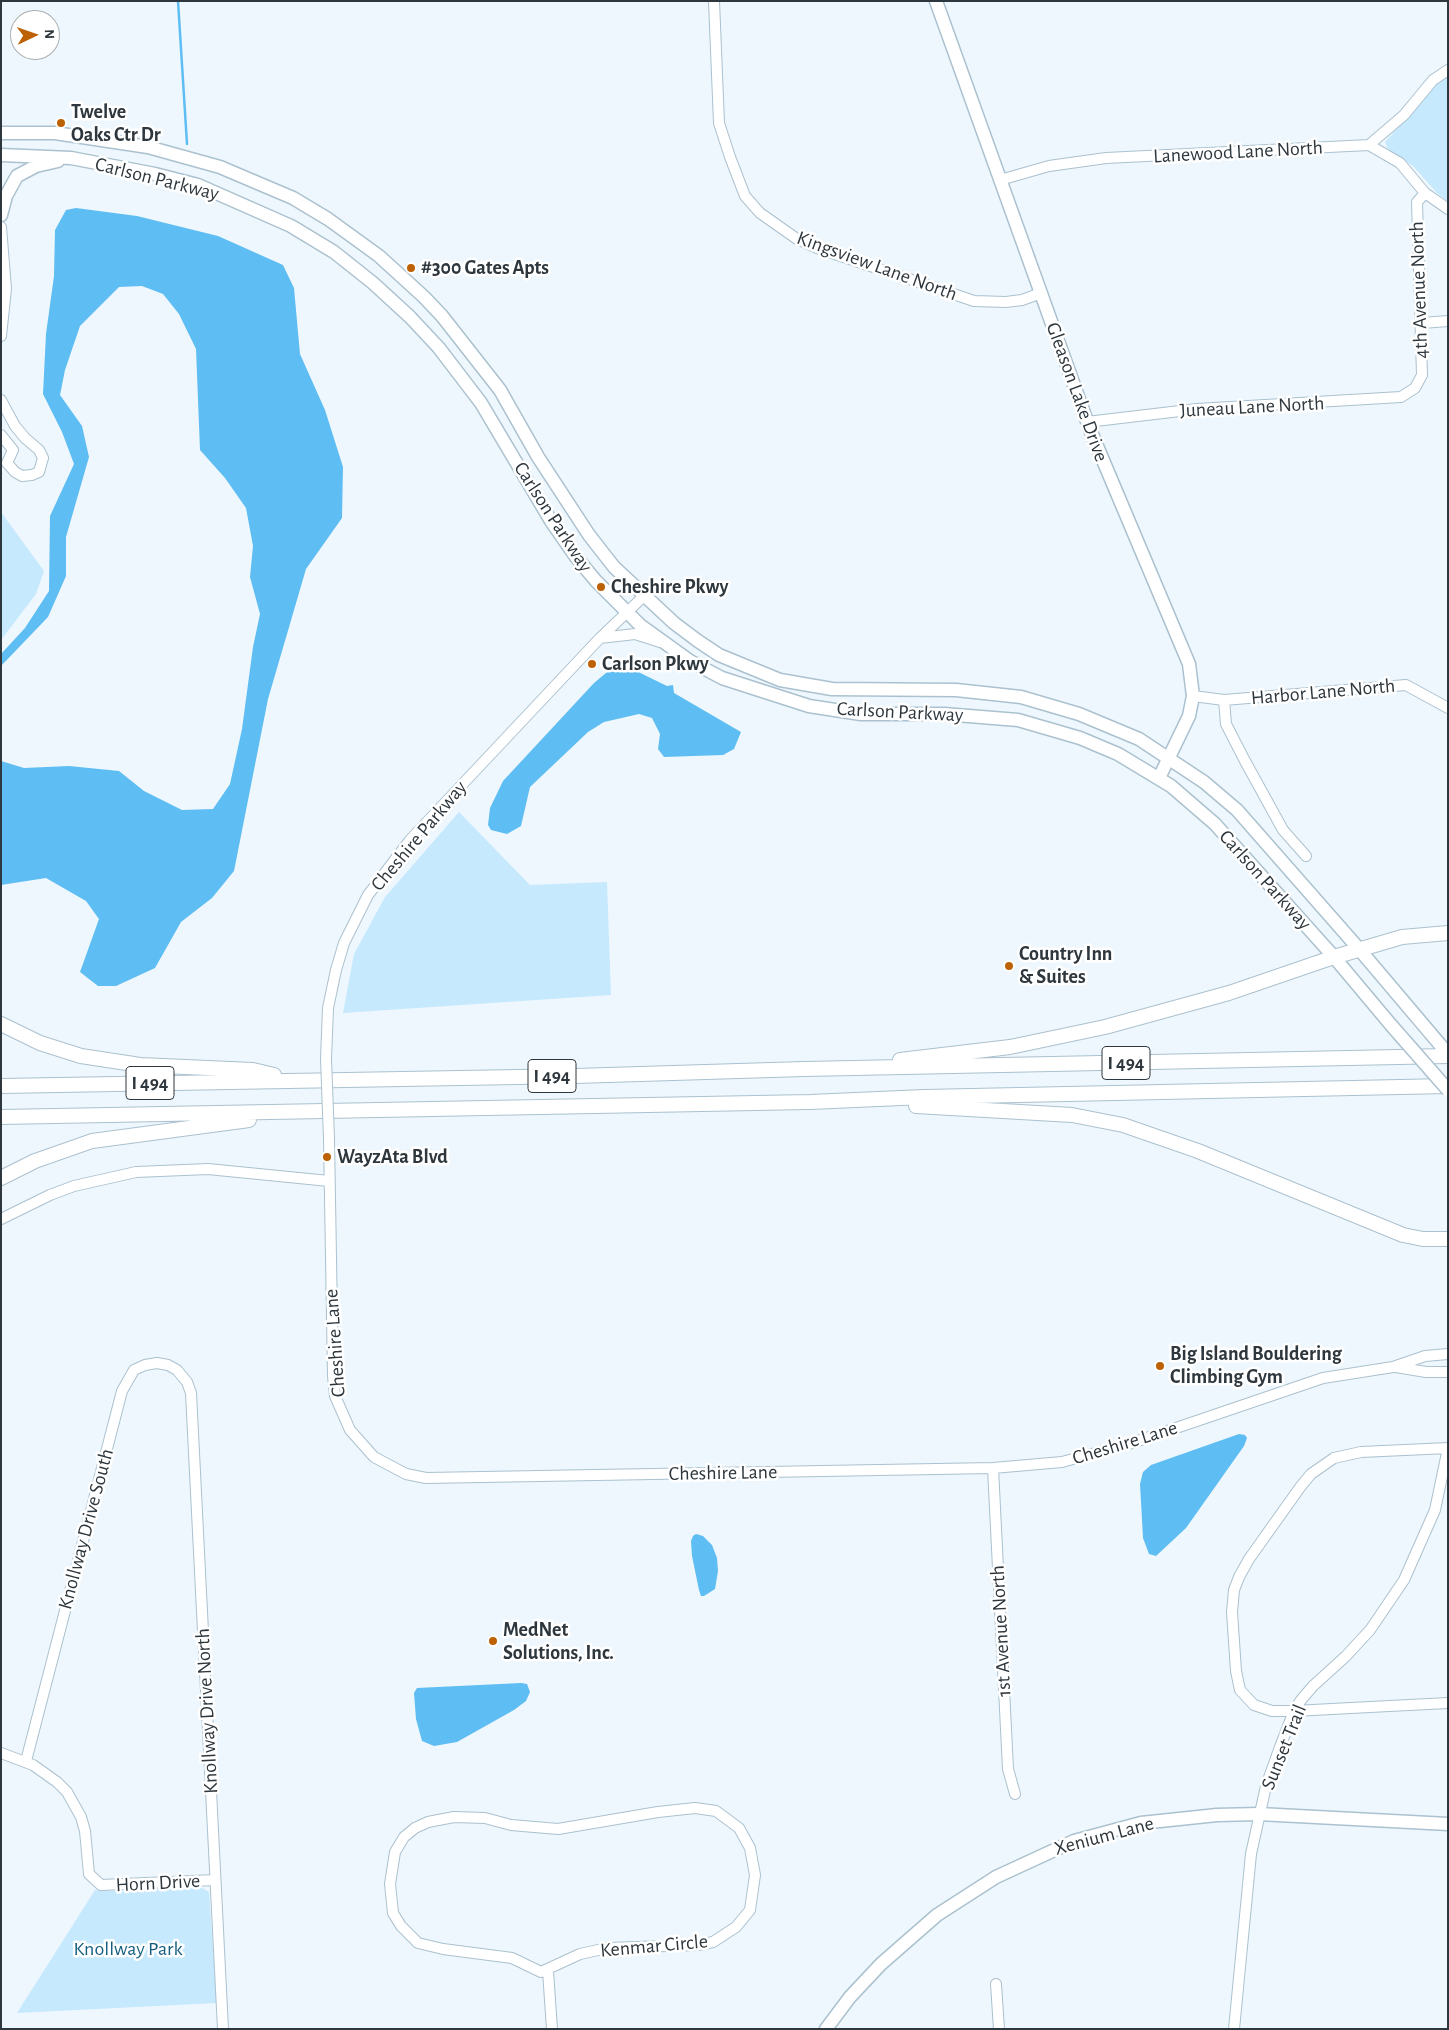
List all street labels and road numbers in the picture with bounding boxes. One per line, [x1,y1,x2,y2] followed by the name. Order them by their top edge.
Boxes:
[1153,136,1323,168] street label: Lanewood Lane North
[93,152,221,206] street label: Carlson Parkway
[1405,221,1433,359] street label: 4th Avenue North
[794,226,960,306] street label: Kingsview Lane North
[1041,319,1113,465] street label: Gleason Lake Drive
[1179,391,1325,423] street label: Juneau Lane North
[508,457,598,577] street label: Carlson Parkway
[1250,674,1396,710] street label: Harbor Lane North
[836,697,964,727] street label: Carlson Parkway
[366,776,472,896] street label: Cheshire Parkway
[1214,825,1316,935] street label: Carlson Parkway
[1102,1046,1150,1080] road number: I 494
[528,1060,576,1092] road number: I 494
[126,1066,174,1100] road number: I 494
[319,1288,351,1398] street label: Cheshire Lane
[1070,1416,1180,1470] street label: Cheshire Lane
[53,1446,119,1612] street label: Knollway Drive South
[669,1460,777,1486] street label: Cheshire Lane
[986,1565,1016,1697] street label: 1st Avenue North
[191,1628,223,1794] street label: Knollway Drive North
[1256,1701,1312,1793] street label: Sunset Trail
[1052,1811,1156,1861] street label: Xenium Lane
[115,1869,201,1897] street label: Horn Drive
[599,1929,709,1963] street label: Kenmar Circle

